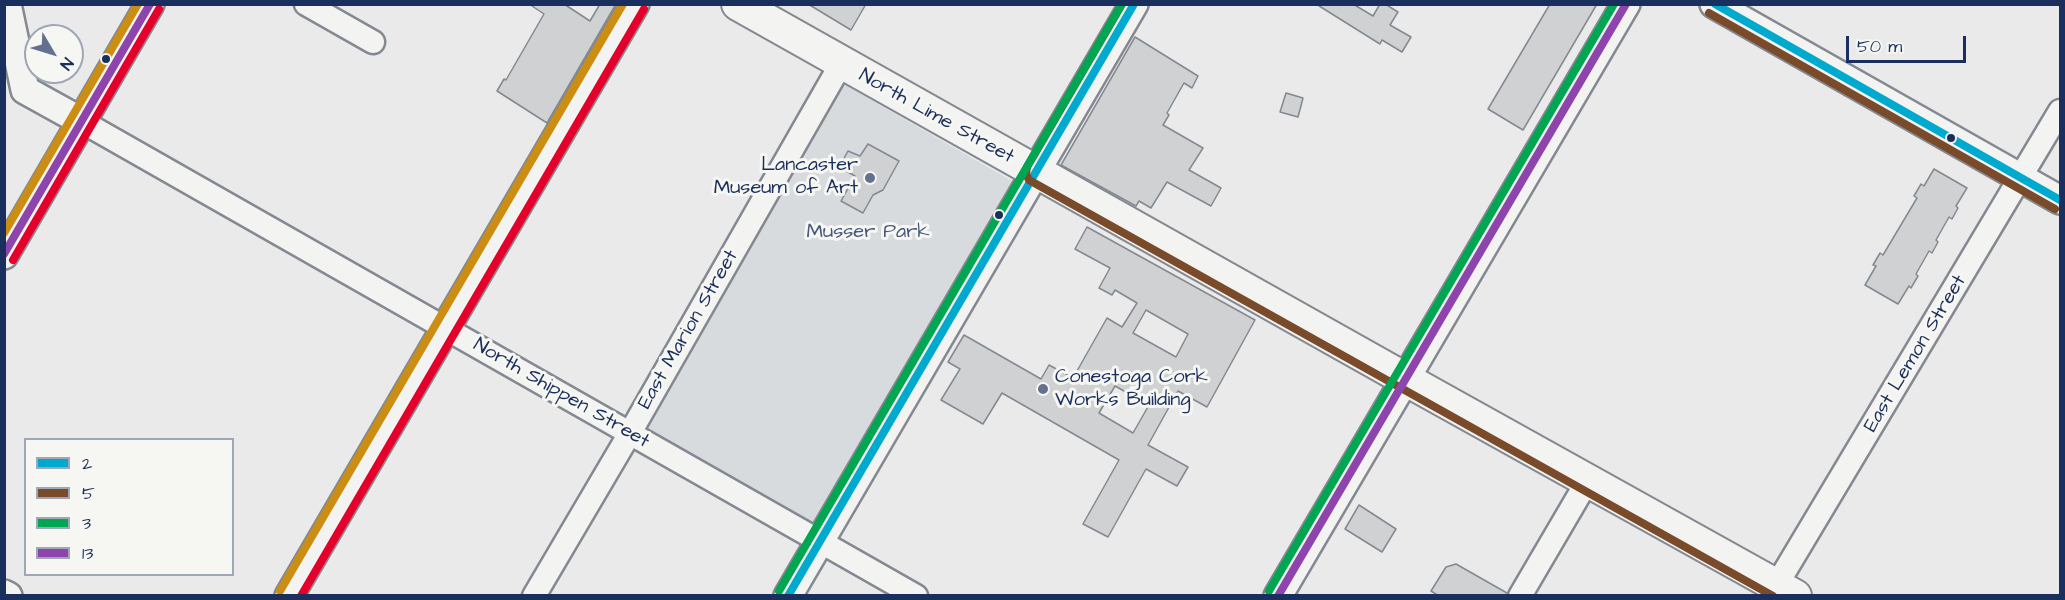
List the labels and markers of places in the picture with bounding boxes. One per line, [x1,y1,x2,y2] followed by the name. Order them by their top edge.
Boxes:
[100,53,112,65] unlabelled marker
[1945,132,1957,144] unlabelled marker
[714,154,858,201] place label: Lancaster Museum of Art
[863,171,877,185] marker: Lancaster Museum of Art
[993,209,1005,221] unlabelled marker
[1055,366,1208,413] place label: Conestoga Cork Works Building
[1036,382,1050,396] marker: Conestoga Cork Works Building

